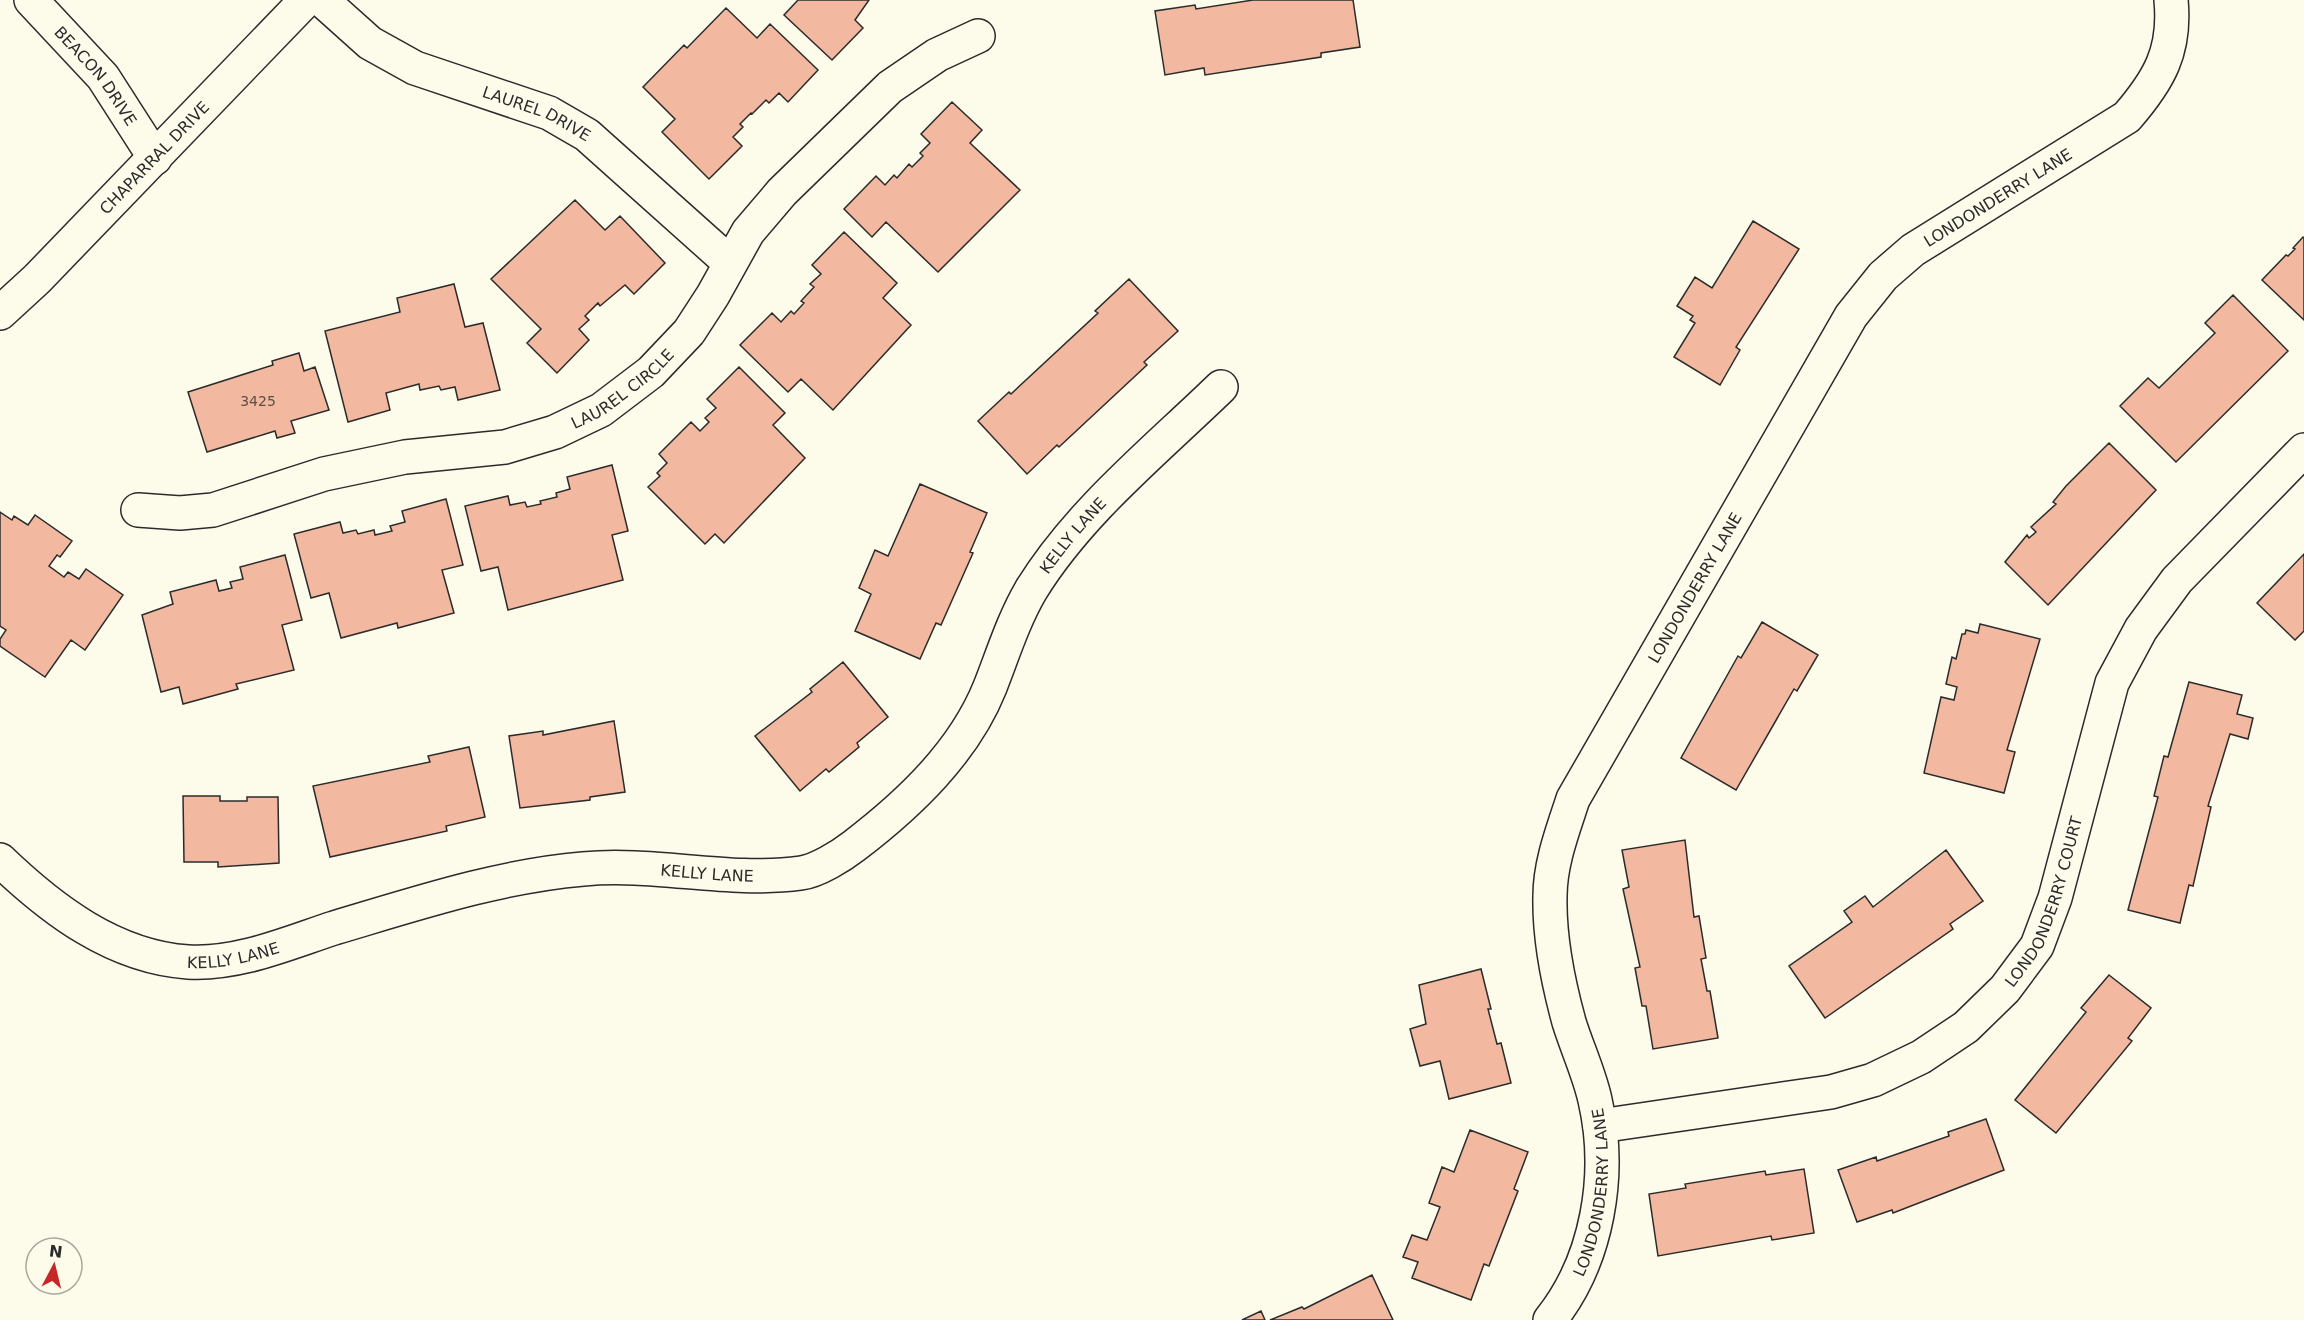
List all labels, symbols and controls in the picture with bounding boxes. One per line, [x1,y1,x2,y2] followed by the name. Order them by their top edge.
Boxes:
[51,22,141,129] street label: BEACON DRIVE
[480,82,594,145] street label: LAUREL DRIVE
[95,97,213,218] street label: CHAPARRAL DRIVE
[1920,144,2075,251] street label: LONDONDERRY LANE
[568,345,678,432] street label: LAUREL CIRCLE
[240,393,276,409] house number: 3425
[1035,493,1110,577] street label: KELLY LANE
[1644,509,1745,666] street label: LONDONDERRY LANE
[2001,814,2086,990] street label: LONDONDERRY COURT
[660,860,754,885] street label: KELLY LANE
[187,938,281,972] street label: KELLY LANE
[1569,1107,1611,1279] street label: LONDONDERRY LANE
[24,1236,84,1296] north arrow
[48,1241,64,1262] text: N

